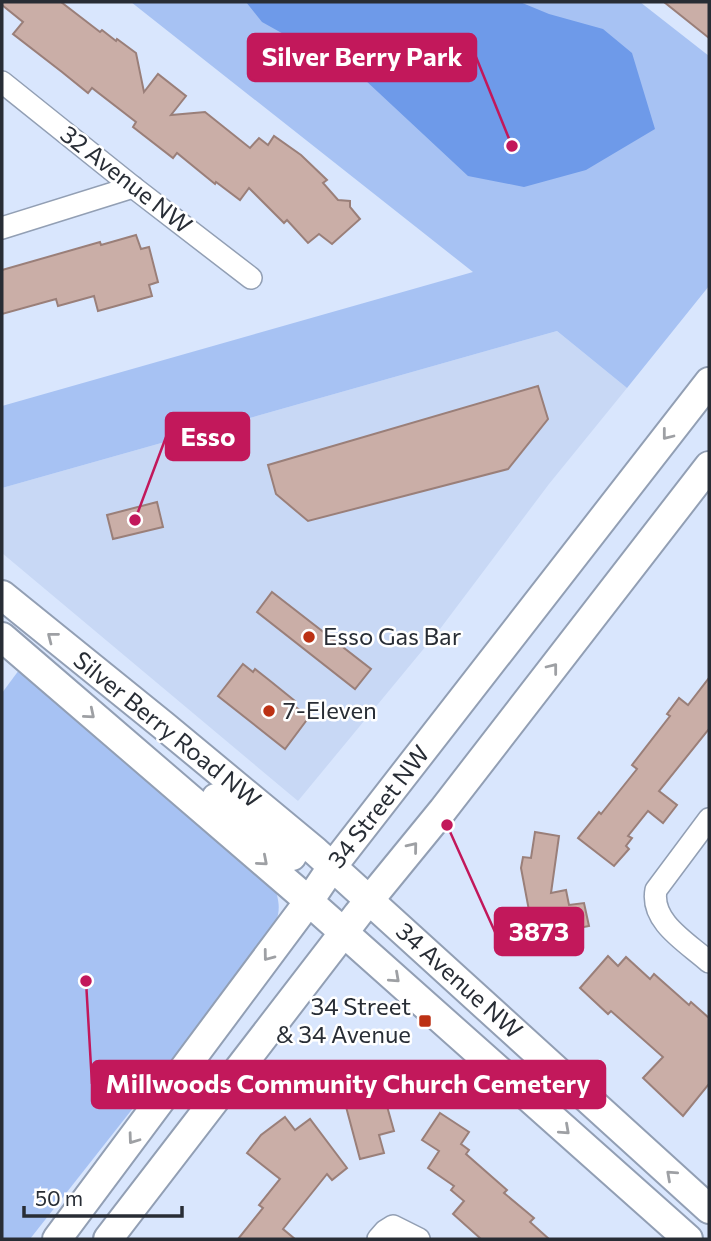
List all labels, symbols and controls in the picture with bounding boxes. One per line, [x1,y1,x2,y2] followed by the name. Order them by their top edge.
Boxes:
[248,34,476,81] callout: Silver Berry Park
[262,40,462,71] text: Silver Berry Park
[55,119,198,239] street label: 32 Avenue NW
[166,413,249,460] callout: Esso
[180,420,236,451] text: Esso
[663,428,676,440] one-way arrow
[323,621,462,650] place label: Esso Gas Bar
[301,629,317,645] marker: Esso Gas Bar
[48,633,60,646] one-way arrow
[68,644,267,813] street label: Silver Berry Road NW
[544,663,557,676] one-way arrow
[283,695,377,724] place label: 7-Eleven
[261,703,277,719] marker: 7-Eleven
[82,706,95,718] one-way arrow
[321,739,435,873] street label: 34 Street NW
[405,843,417,856] one-way arrow
[255,853,268,865] one-way arrow
[495,908,583,955] callout: 3873
[509,915,569,946] text: 3873
[391,916,529,1044] street label: 34 Avenue NW
[264,948,276,961] one-way arrow
[387,970,400,983] one-way arrow
[276,991,411,1048] place label: 34 Street & 34 Avenue
[417,1013,433,1029] marker: 34 Street & 34 Avenue
[92,1061,605,1108] callout: Millwoods Community Church Cemetery
[106,1067,590,1098] text: Millwoods Community Church Cemetery
[557,1122,570,1134] one-way arrow
[128,1131,141,1144] one-way arrow
[666,1170,679,1183] one-way arrow
[24,1174,182,1218] scale bar
[35,1185,83,1210] text: 50 m

